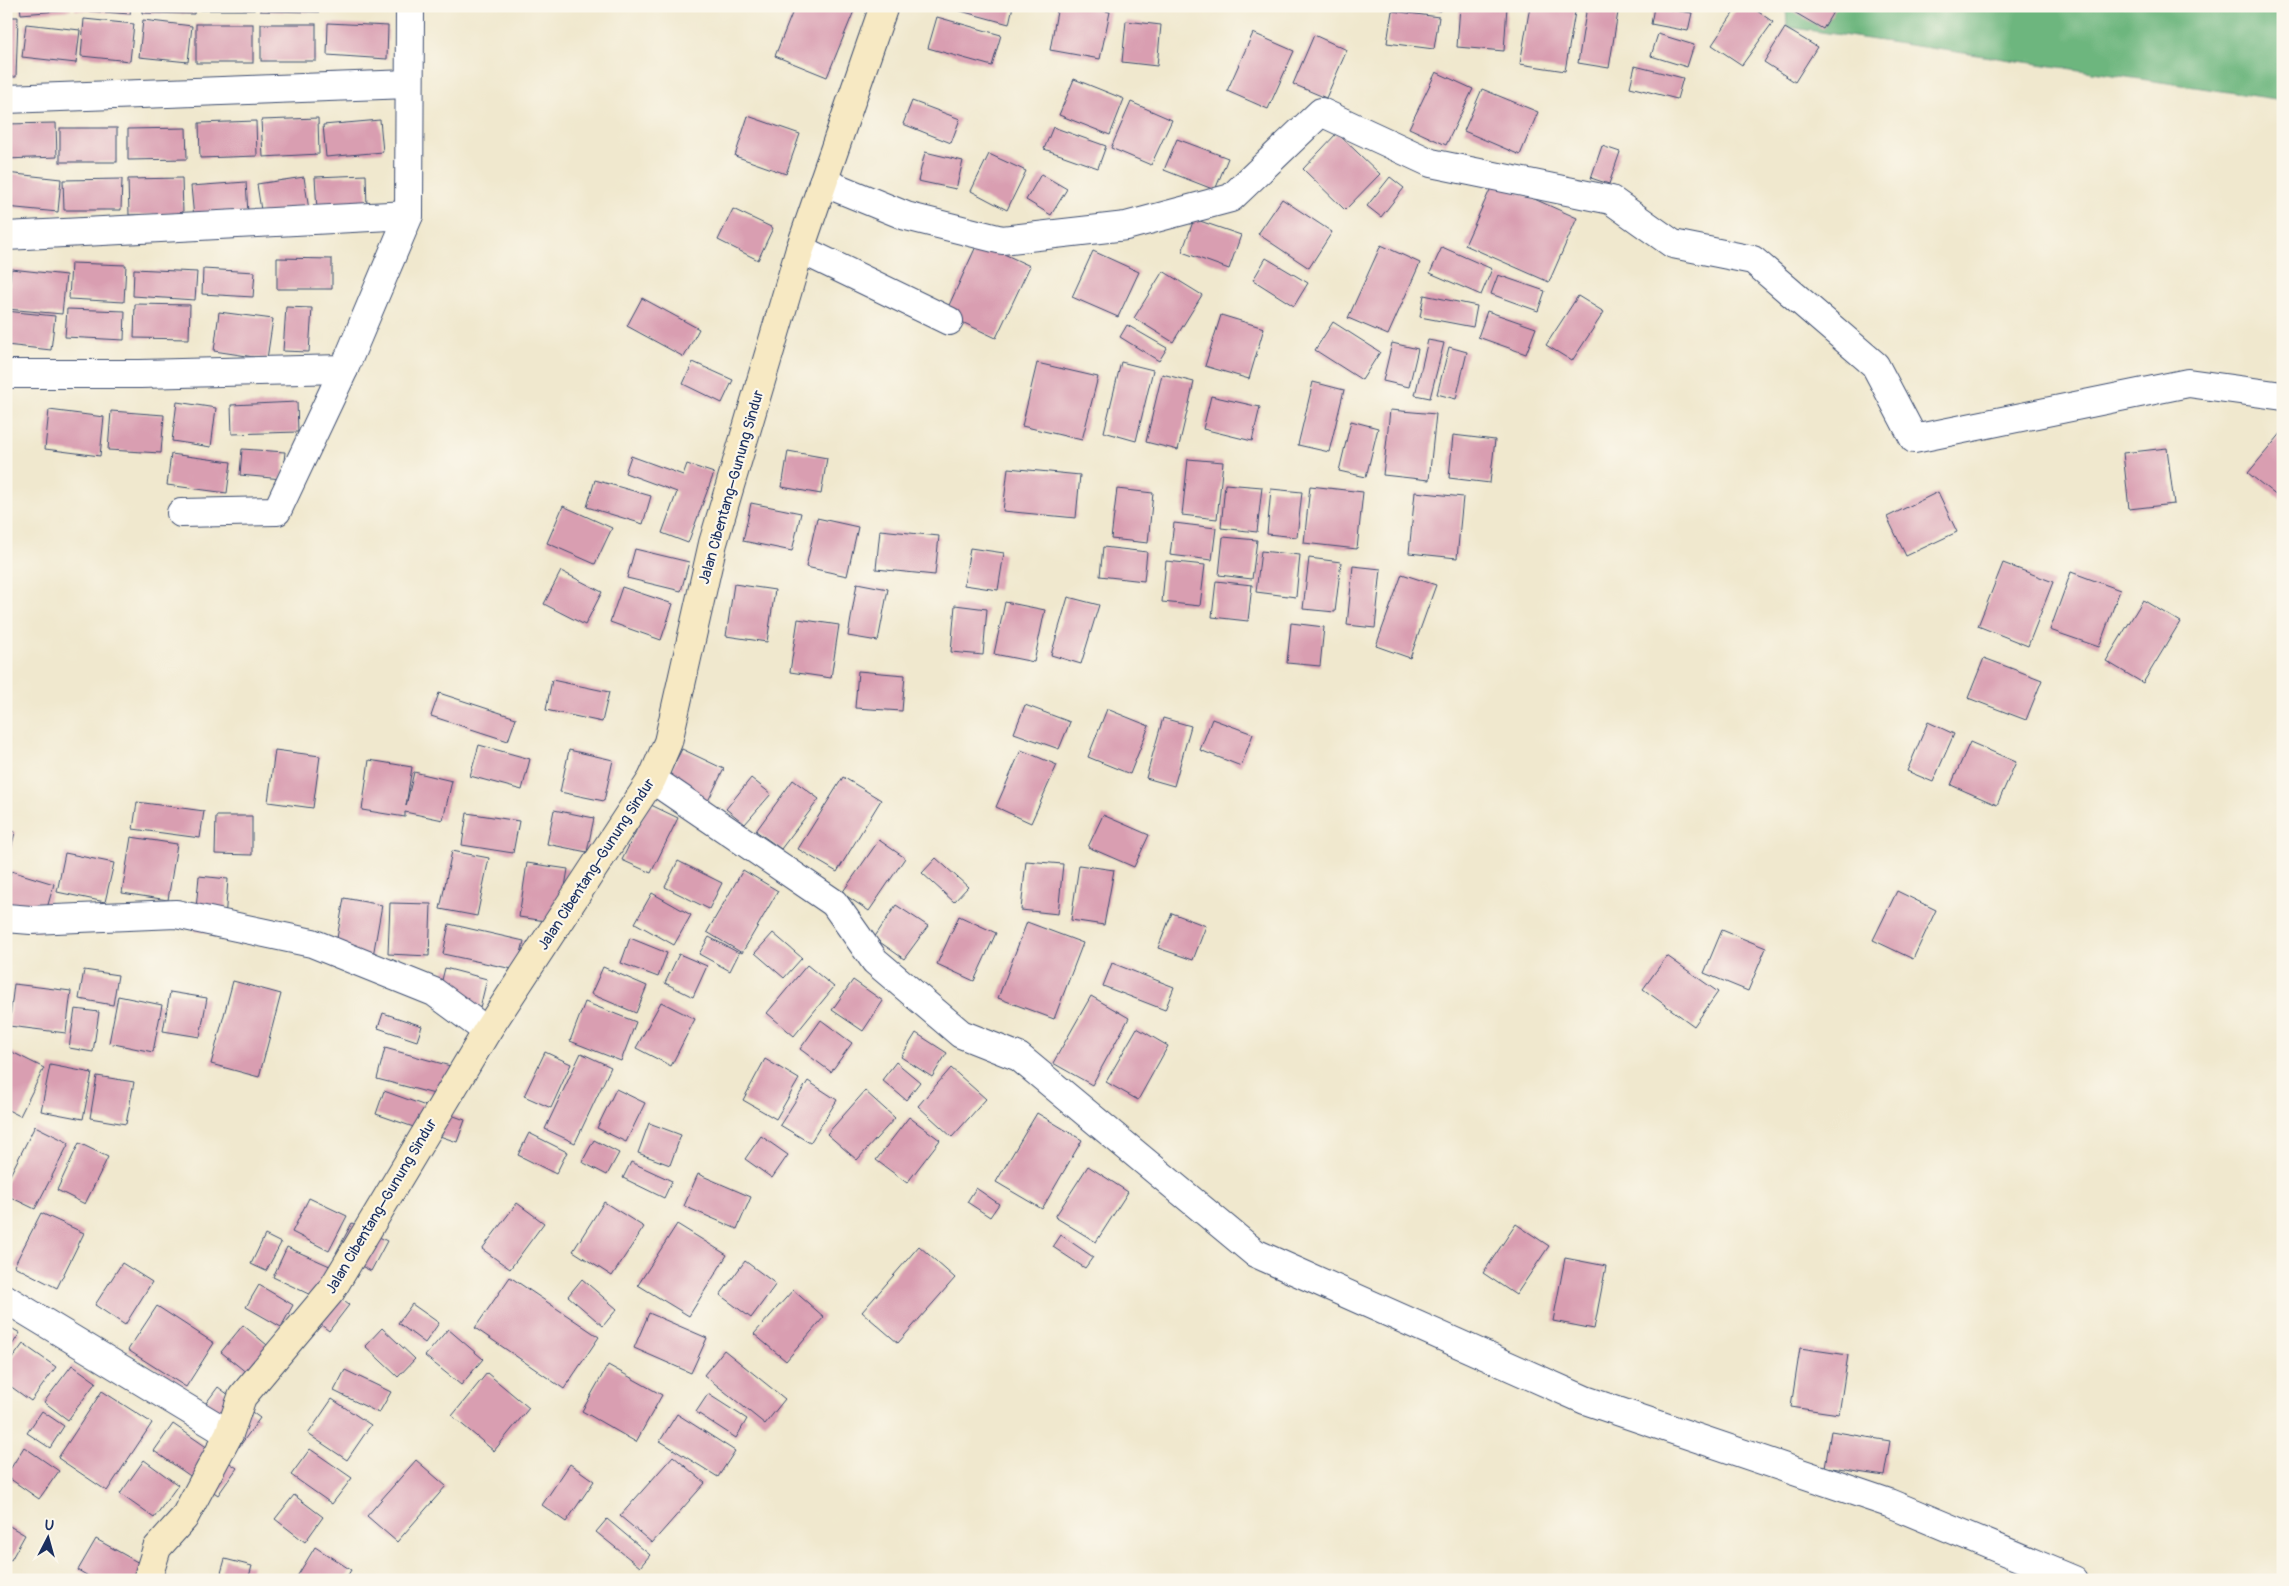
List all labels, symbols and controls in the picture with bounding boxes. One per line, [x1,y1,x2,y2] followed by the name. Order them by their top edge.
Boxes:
[695,387,768,586] street label: Jalan Cibentang–Gunung Sindur
[534,774,659,954] street label: Jalan Cibentang–Gunung Sindur
[322,1115,442,1297] street label: Jalan Cibentang–Gunung Sindur
[22,1514,72,1564] north arrow
[44,1517,55,1535] text: U

